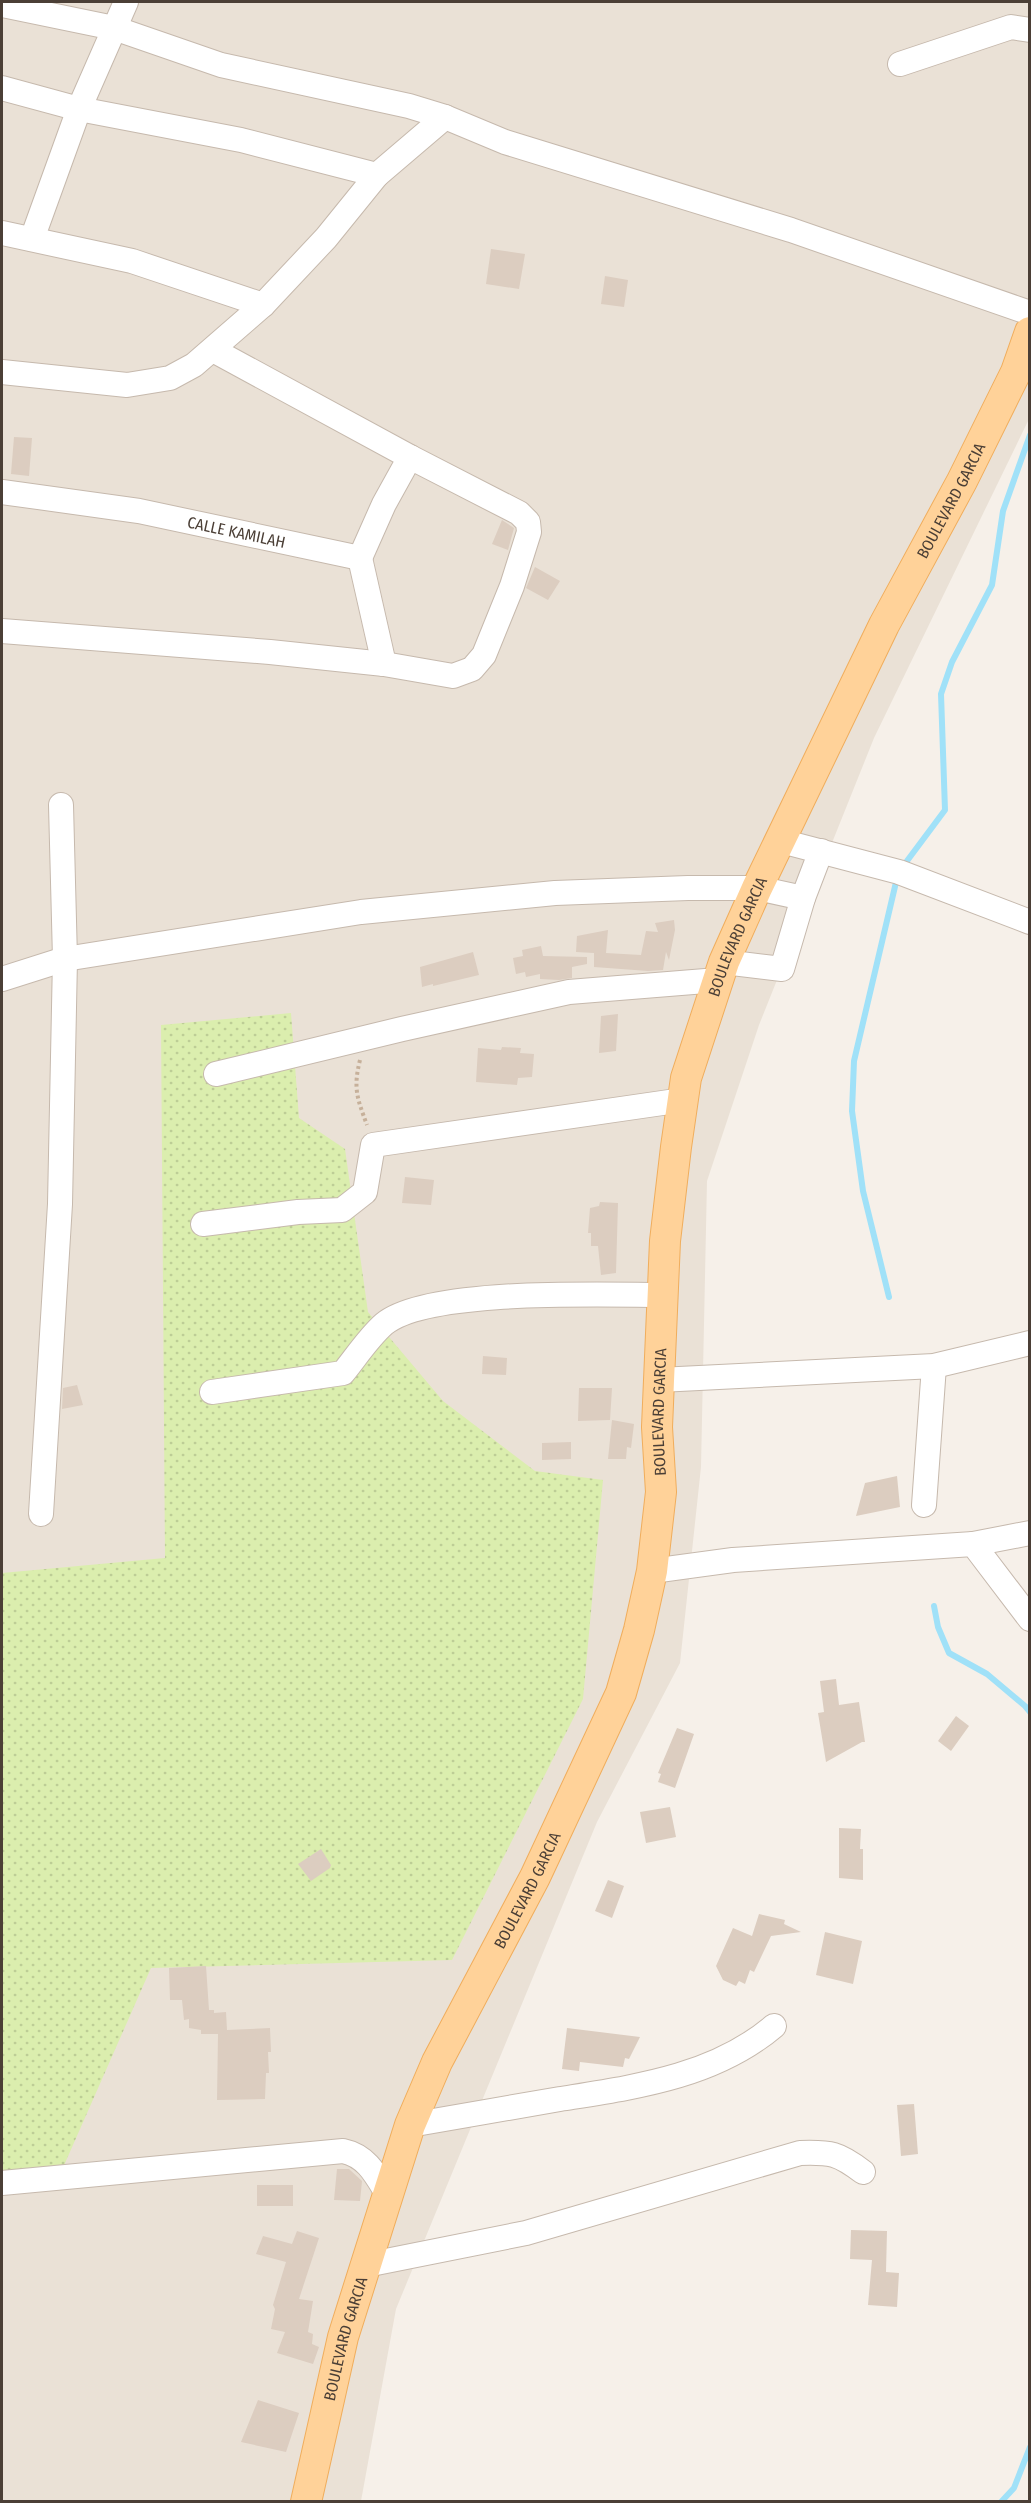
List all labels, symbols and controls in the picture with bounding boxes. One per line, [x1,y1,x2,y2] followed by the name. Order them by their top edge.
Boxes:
[913,439,990,562] street label: BOULEVARD GARCIA
[186,513,287,552] street label: CALLE KAMILAH
[704,873,771,999] street label: BOULEVARD GARCIA
[648,1347,670,1476] street label: BOULEVARD GARCIA
[490,1829,565,1952] street label: BOULEVARD GARCIA
[320,2274,372,2403] street label: BOULEVARD GARCIA

